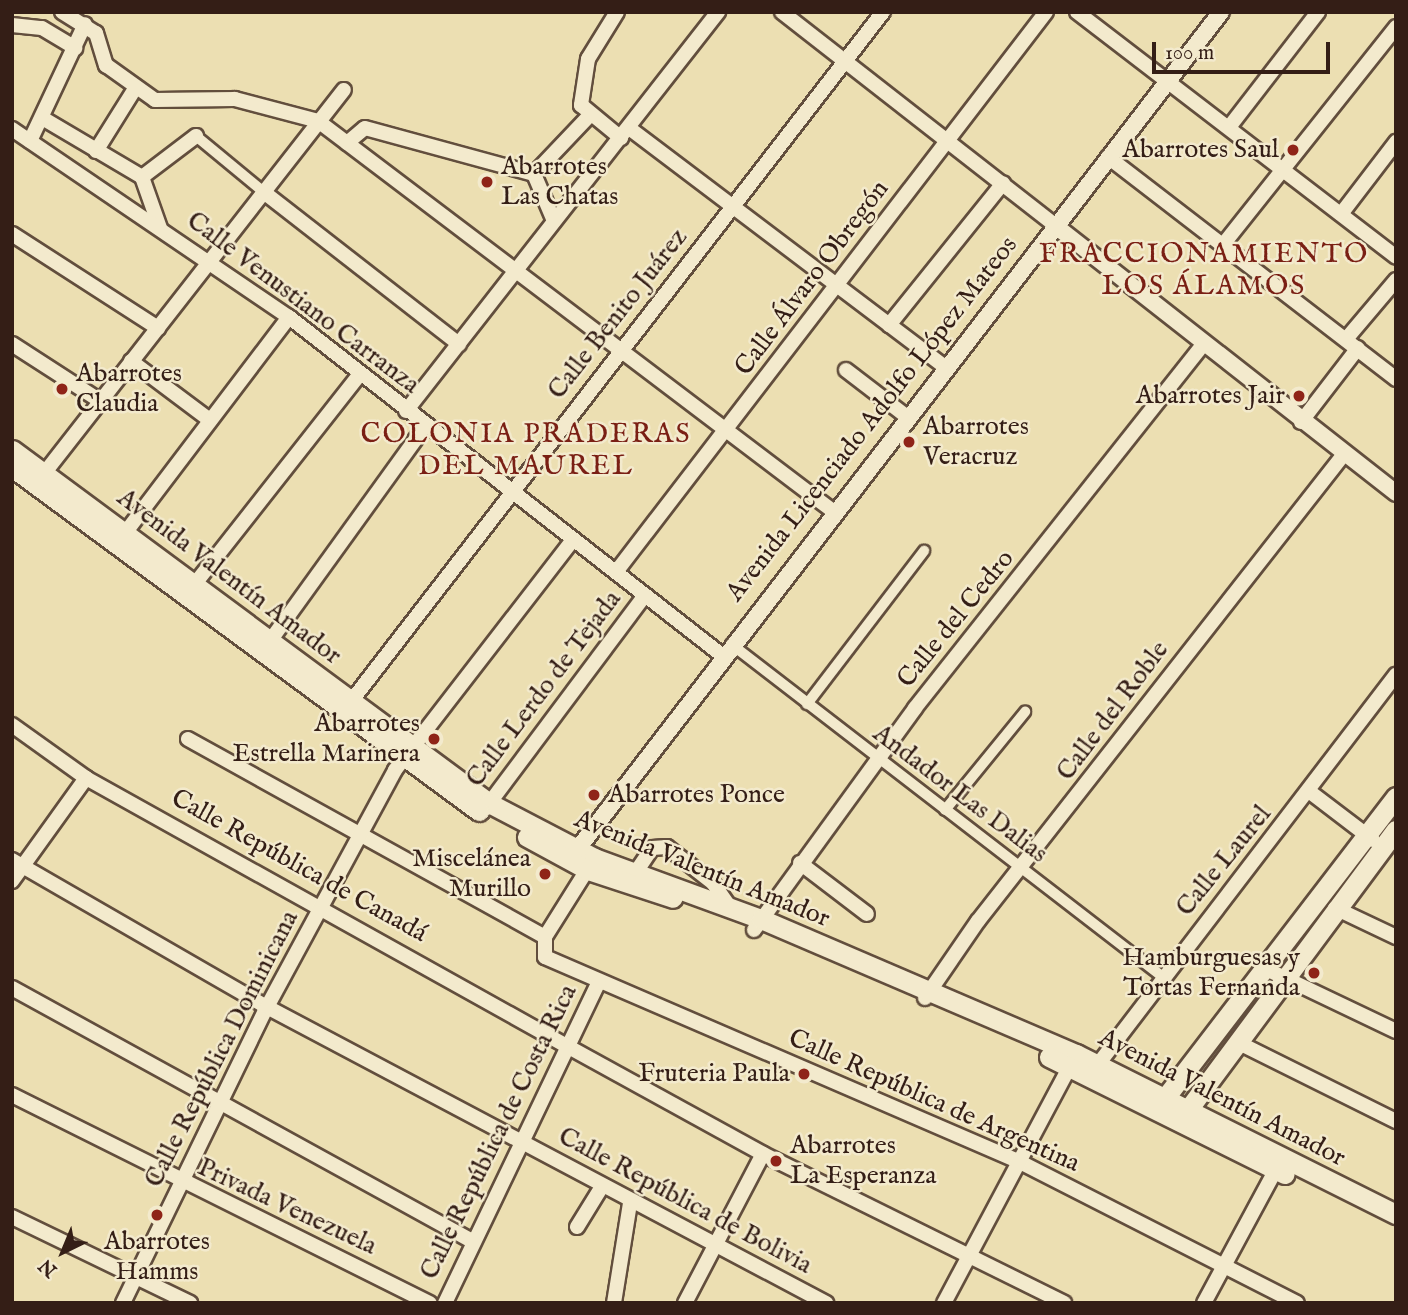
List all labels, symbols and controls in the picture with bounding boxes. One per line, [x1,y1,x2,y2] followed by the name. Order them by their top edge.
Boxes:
[1156,28,1334,72] scale bar
[1165,40,1214,67] text: 100 m
[1122,134,1279,166] place label: Abarrotes Saul
[1285,142,1301,158] marker: Abarrotes Saul
[501,151,618,212] place label: Abarrotes Las Chatas
[479,174,495,190] marker: Abarrotes Las Chatas
[728,174,896,382] street label: Calle Álvaro Obregón
[180,205,426,401] street label: Calle Venustiano Carranza
[542,222,694,406] street label: Calle Benito Juárez
[720,230,1024,608] street label: Avenida Licenciado Adolfo López Mateos
[1041,238,1367,304] district label: FRACCIONAMIENTO LOS ÁLAMOS
[76,358,182,420] place label: Abarrotes Claudia
[1136,380,1285,412] place label: Abarrotes Jair
[54,381,70,397] marker: Abarrotes Claudia
[1291,388,1307,404] marker: Abarrotes Jair
[923,411,1029,472] place label: Abarrotes Veracruz
[362,418,690,484] district label: COLONIA PRADERAS DEL MAUREL
[901,434,917,450] marker: Abarrotes Veracruz
[111,482,347,672] street label: Avenida Valentín Amador
[891,544,1021,694] street label: Calle del Cedro
[460,585,628,793] street label: Calle Lerdo de Tejada
[1050,635,1176,787] street label: Calle del Roble
[233,708,420,770] place label: Abarrotes Estrella Marinera
[866,718,1054,870] street label: Andador Las Dalias
[426,731,442,747] marker: Abarrotes Estrella Marinera
[608,779,785,811] place label: Abarrotes Ponce
[166,783,432,949] street label: Calle República de Canadá
[586,787,602,803] marker: Abarrotes Ponce
[1170,799,1278,923] street label: Calle Laurel
[570,803,834,935] street label: Avenida Valentín Amador
[412,843,531,904] place label: Miscelánea Murillo
[537,866,553,882] marker: Miscelánea Murillo
[139,905,305,1193] street label: Calle República Dominicana
[1122,942,1300,1004] place label: Hamburguesas y Tortas Fernanda
[1306,965,1322,981] marker: Hamburguesas y Tortas Fernanda
[414,979,584,1285] street label: Calle República de Costa Rica
[1093,1022,1351,1174] street label: Avenida Valentín Amador
[783,1023,1085,1179] street label: Calle República de Argentina
[639,1058,790,1090] place label: Fruteria Paula
[796,1066,812,1082] marker: Fruteria Paula
[553,1121,817,1281] street label: Calle República de Bolivia
[790,1130,936,1192] place label: Abarrotes La Esperanza
[192,1152,382,1262] street label: Privada Venezuela
[768,1153,784,1169] marker: Abarrotes La Esperanza
[149,1207,165,1223] marker: Abarrotes Hamms
[28,1217,98,1287] north arrow
[104,1226,210,1288] place label: Abarrotes Hamms
[34,1253,63,1282] text: N

